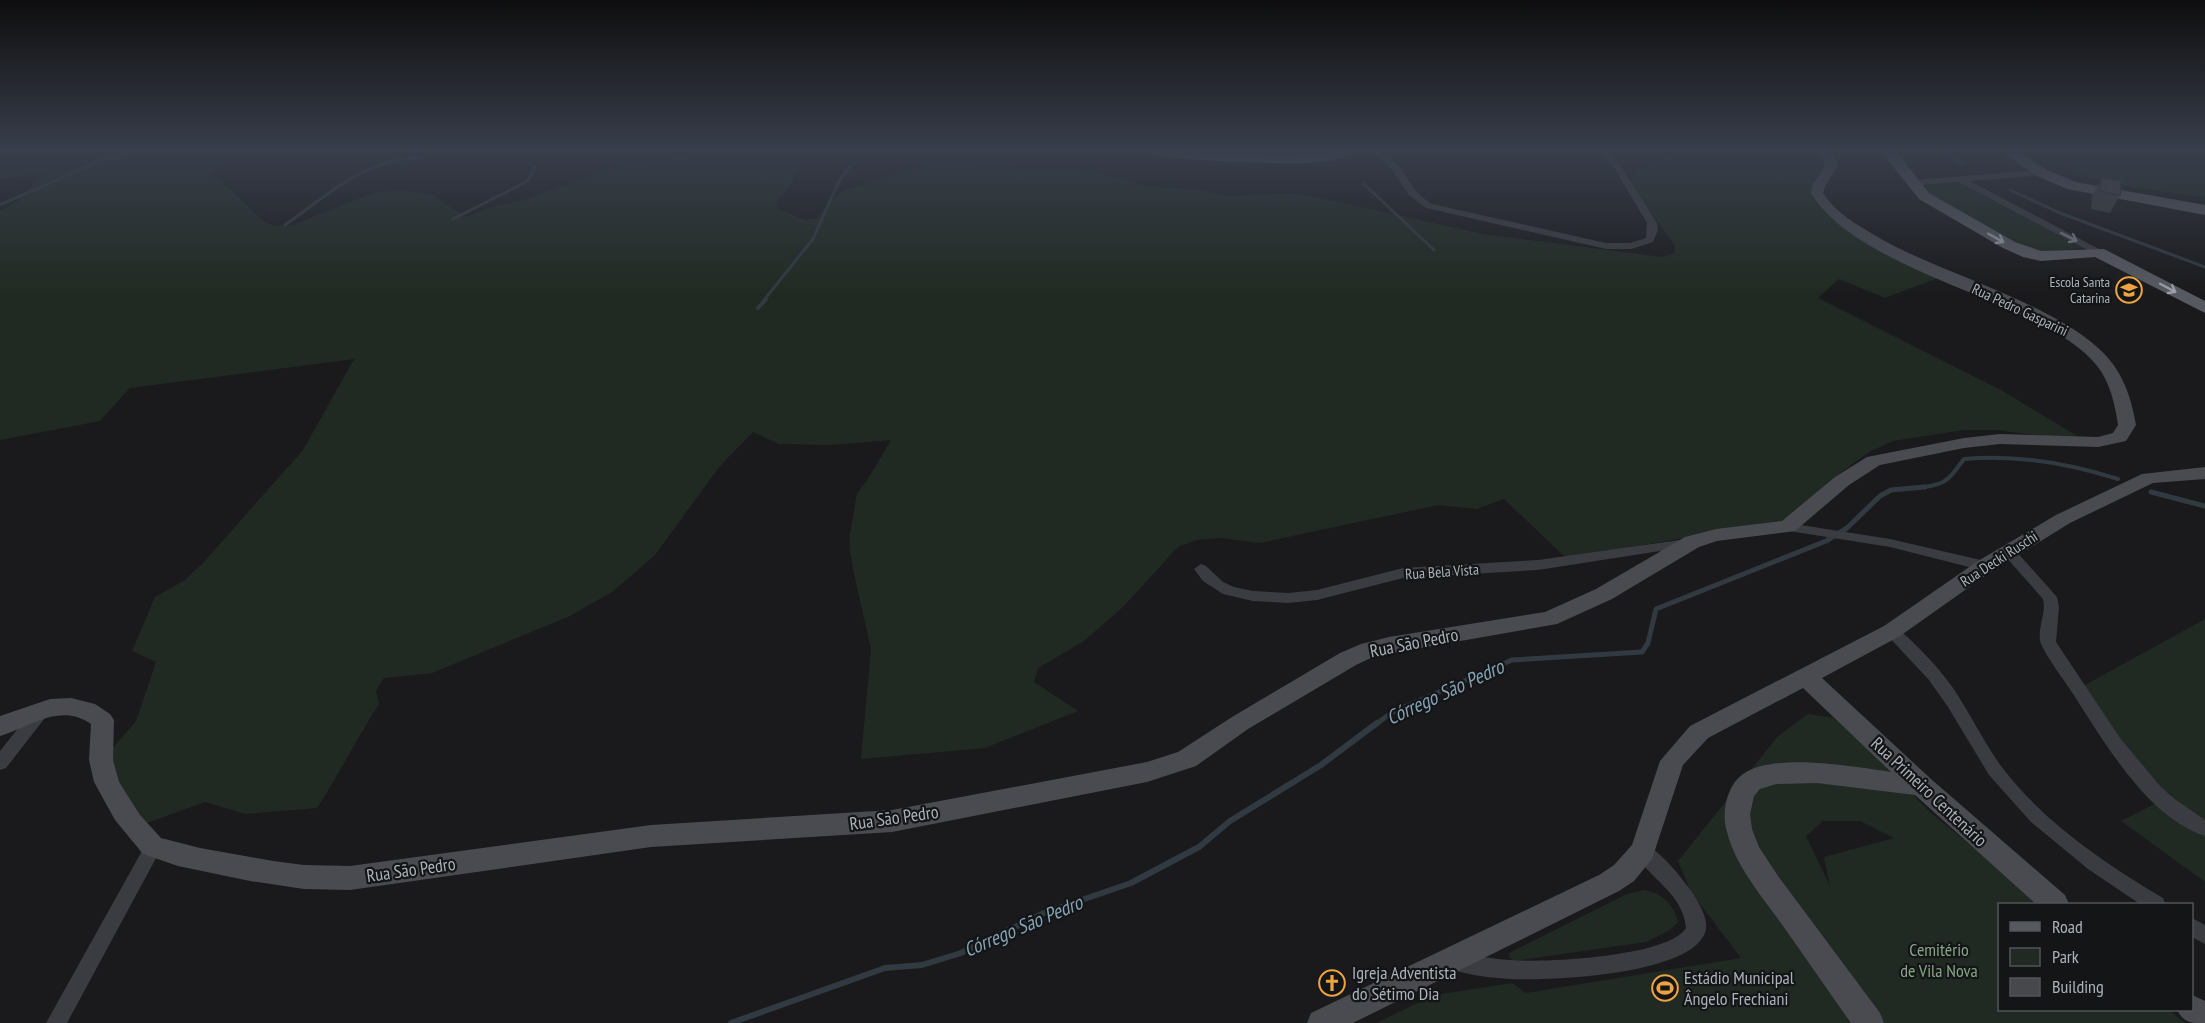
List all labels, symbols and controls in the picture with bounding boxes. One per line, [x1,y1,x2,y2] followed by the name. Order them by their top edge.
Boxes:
[2060,231,2078,243] one-way arrow
[1987,232,2004,244] one-way arrow
[2049,273,2110,307] place label: Escola Santa Catarina
[2114,275,2144,305] school or university icon: Escola Santa Catarina
[1969,279,2071,340] street label: Rua Pedro Gasparini
[2159,283,2177,295] one-way arrow
[1956,527,2041,591] street label: Rua Decki Ruschi
[1404,559,1479,584] street label: Rua Bela Vista
[1368,623,1460,662] street label: Rua São Pedro
[1382,653,1509,731] water label: Córrego São Pedro
[1866,732,1992,852] street label: Rua Primeiro Centenário
[848,800,940,835] street label: Rua São Pedro
[365,852,457,887] street label: Rua São Pedro
[960,889,1088,963] water label: Córrego São Pedro
[1998,903,2193,1011] legend
[2052,915,2083,938] text: Road
[1900,938,1978,982] park label: Cemitério de Vila Nova
[2052,945,2079,968] text: Park
[1352,961,1456,1005] place label: Igreja Adventista do Sétimo Dia
[1684,966,1795,1010] place label: Estádio Municipal Ângelo Frechiani
[1317,968,1347,998] church icon: Igreja Adventista do Sétimo Dia
[1650,973,1680,1003] sports icon: Estádio Municipal Ângelo Frechiani
[2052,975,2104,998] text: Building

